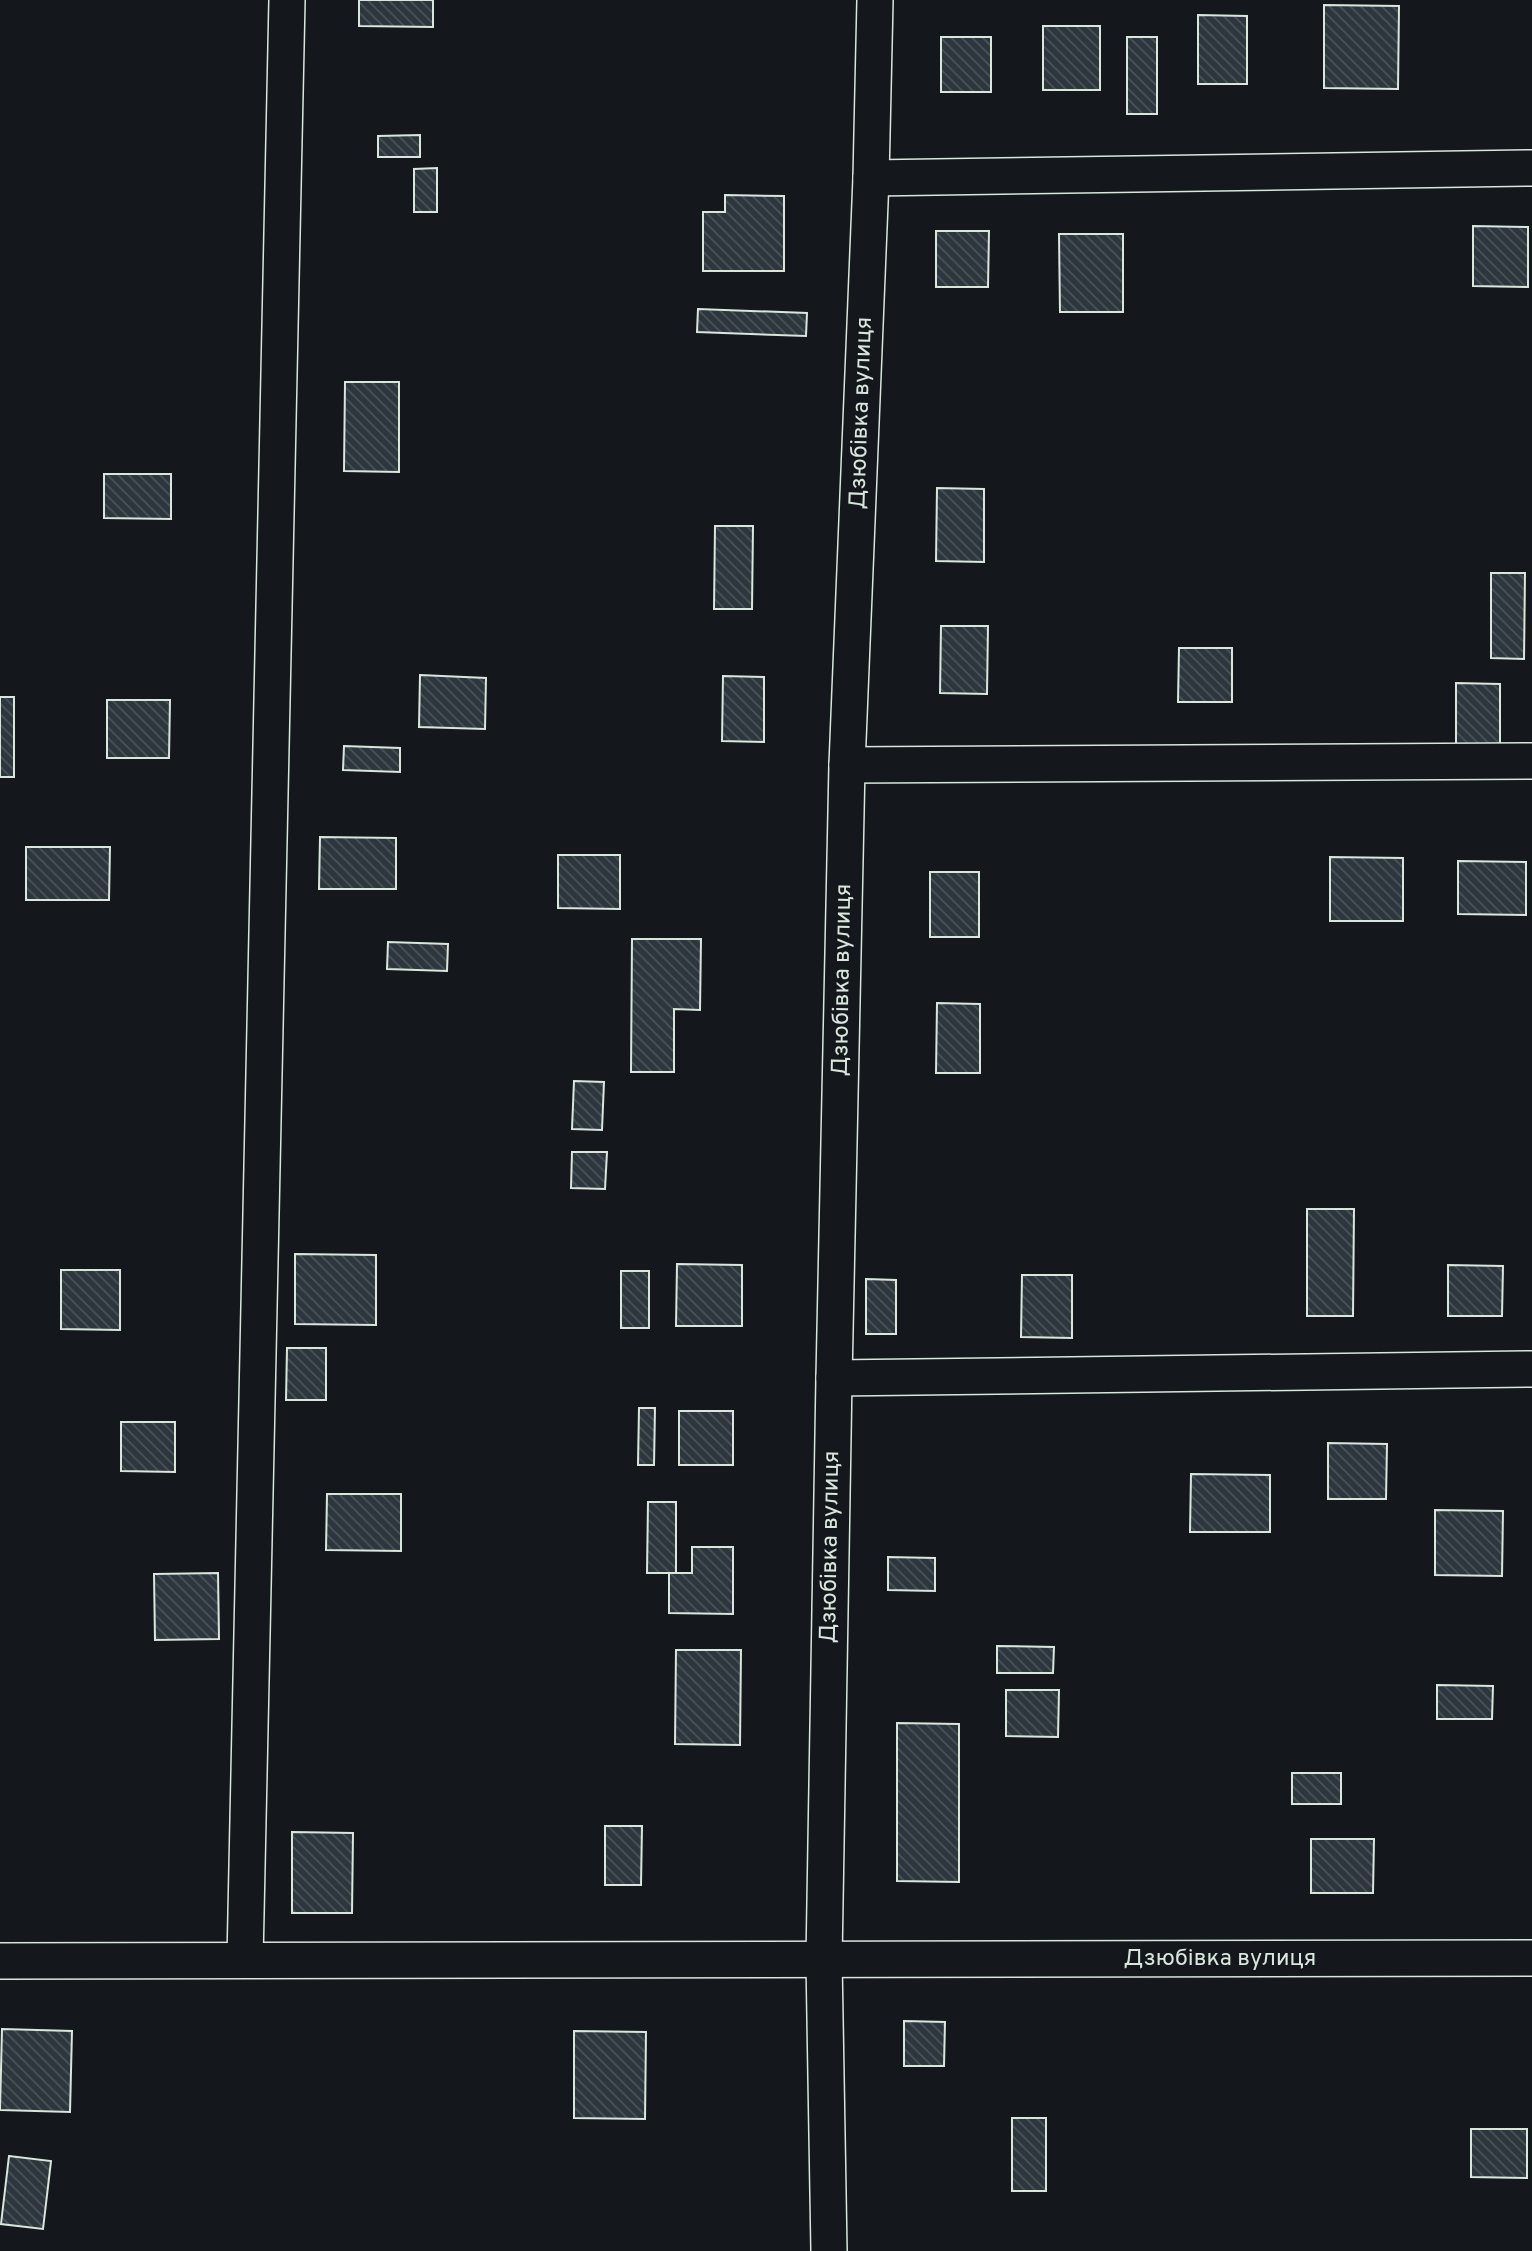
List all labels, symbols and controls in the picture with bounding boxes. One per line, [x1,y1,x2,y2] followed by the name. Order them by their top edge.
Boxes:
[844,316,880,510] street label: Дзюбівка вулиця
[827,883,859,1077] street label: Дзюбівка вулиця
[815,1450,847,1644] street label: Дзюбівка вулиця
[1124,1945,1316,1974] street label: Дзюбівка вулиця

